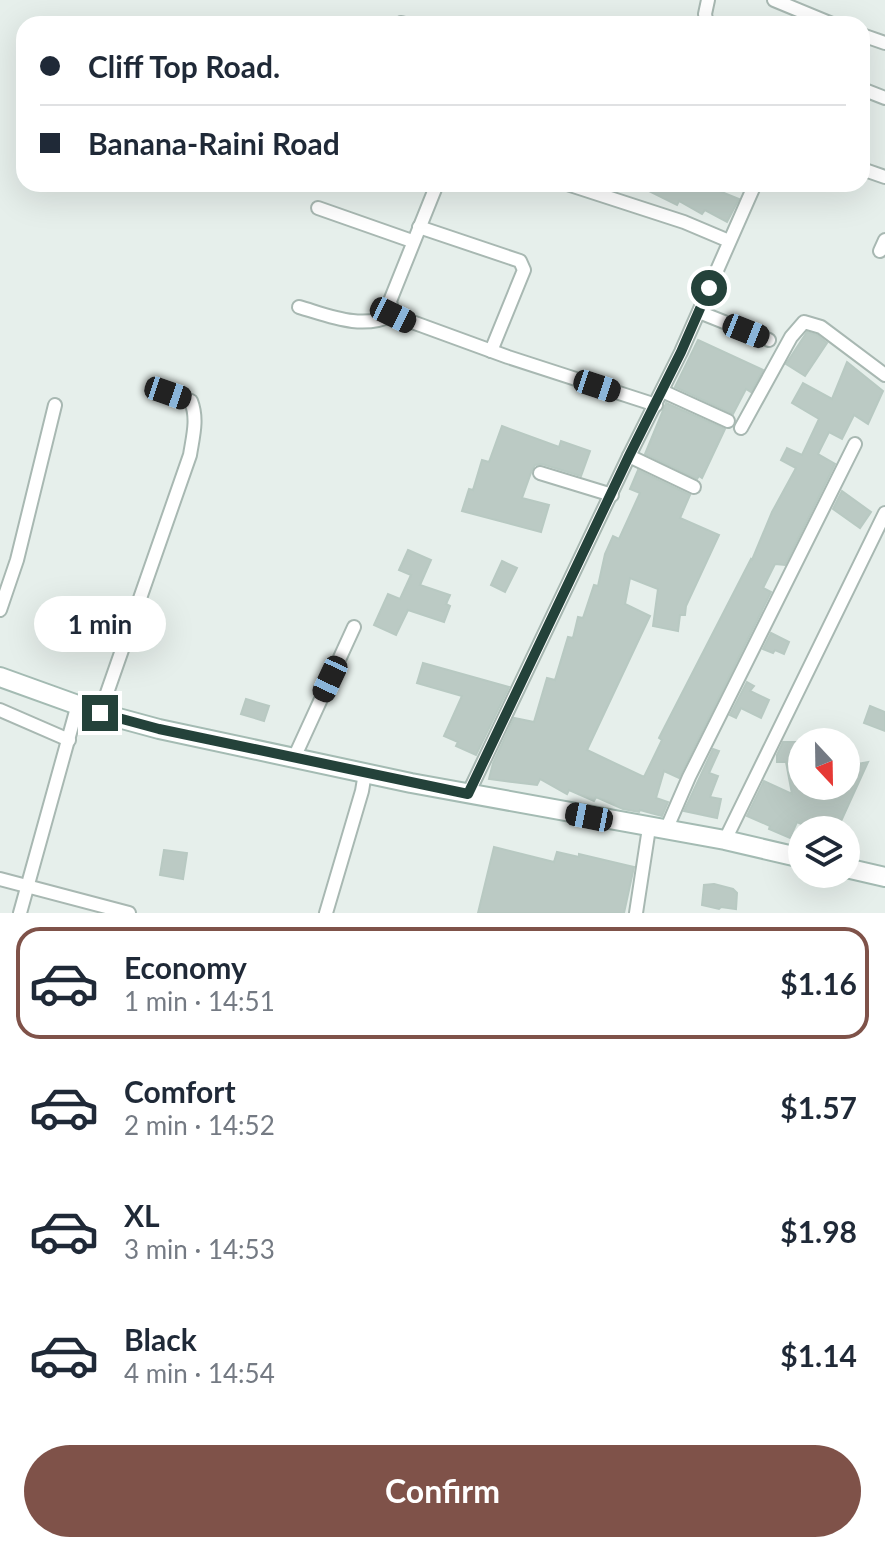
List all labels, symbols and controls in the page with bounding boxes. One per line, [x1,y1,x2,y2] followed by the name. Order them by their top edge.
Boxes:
[88,48,280,84] text: Cliff Top Road.
[88,125,340,161] text: Banana-Raini Road
[691,270,727,306] route start
[366,294,420,336] car
[719,311,773,351] car
[570,367,624,405] car
[141,374,195,412] car
[34,597,166,653] callout: 1 min
[68,608,132,640] text: 1 min
[309,652,351,706] car
[82,695,118,731] route end
[788,728,860,800] north arrow
[788,728,860,888] map controls
[563,801,615,833] car
[788,816,860,888] button: layers
[28,947,100,1019] icon: car
[124,949,247,985] text: Economy
[780,965,857,1001] text: $1.16
[124,985,275,1017] text: 1 min · 14:51
[28,1071,100,1143] icon: car
[124,1073,236,1109] text: Comfort
[780,1089,857,1125] text: $1.57
[124,1109,275,1141] text: 2 min · 14:52
[28,1195,100,1267] icon: car
[124,1197,160,1233] text: XL
[780,1213,857,1249] text: $1.98
[124,1233,275,1265] text: 3 min · 14:53
[28,1319,100,1391] icon: car
[124,1321,197,1357] text: Black
[780,1337,857,1373] text: $1.14
[124,1357,275,1389] text: 4 min · 14:54
[24,1445,861,1537] button: Confirm

